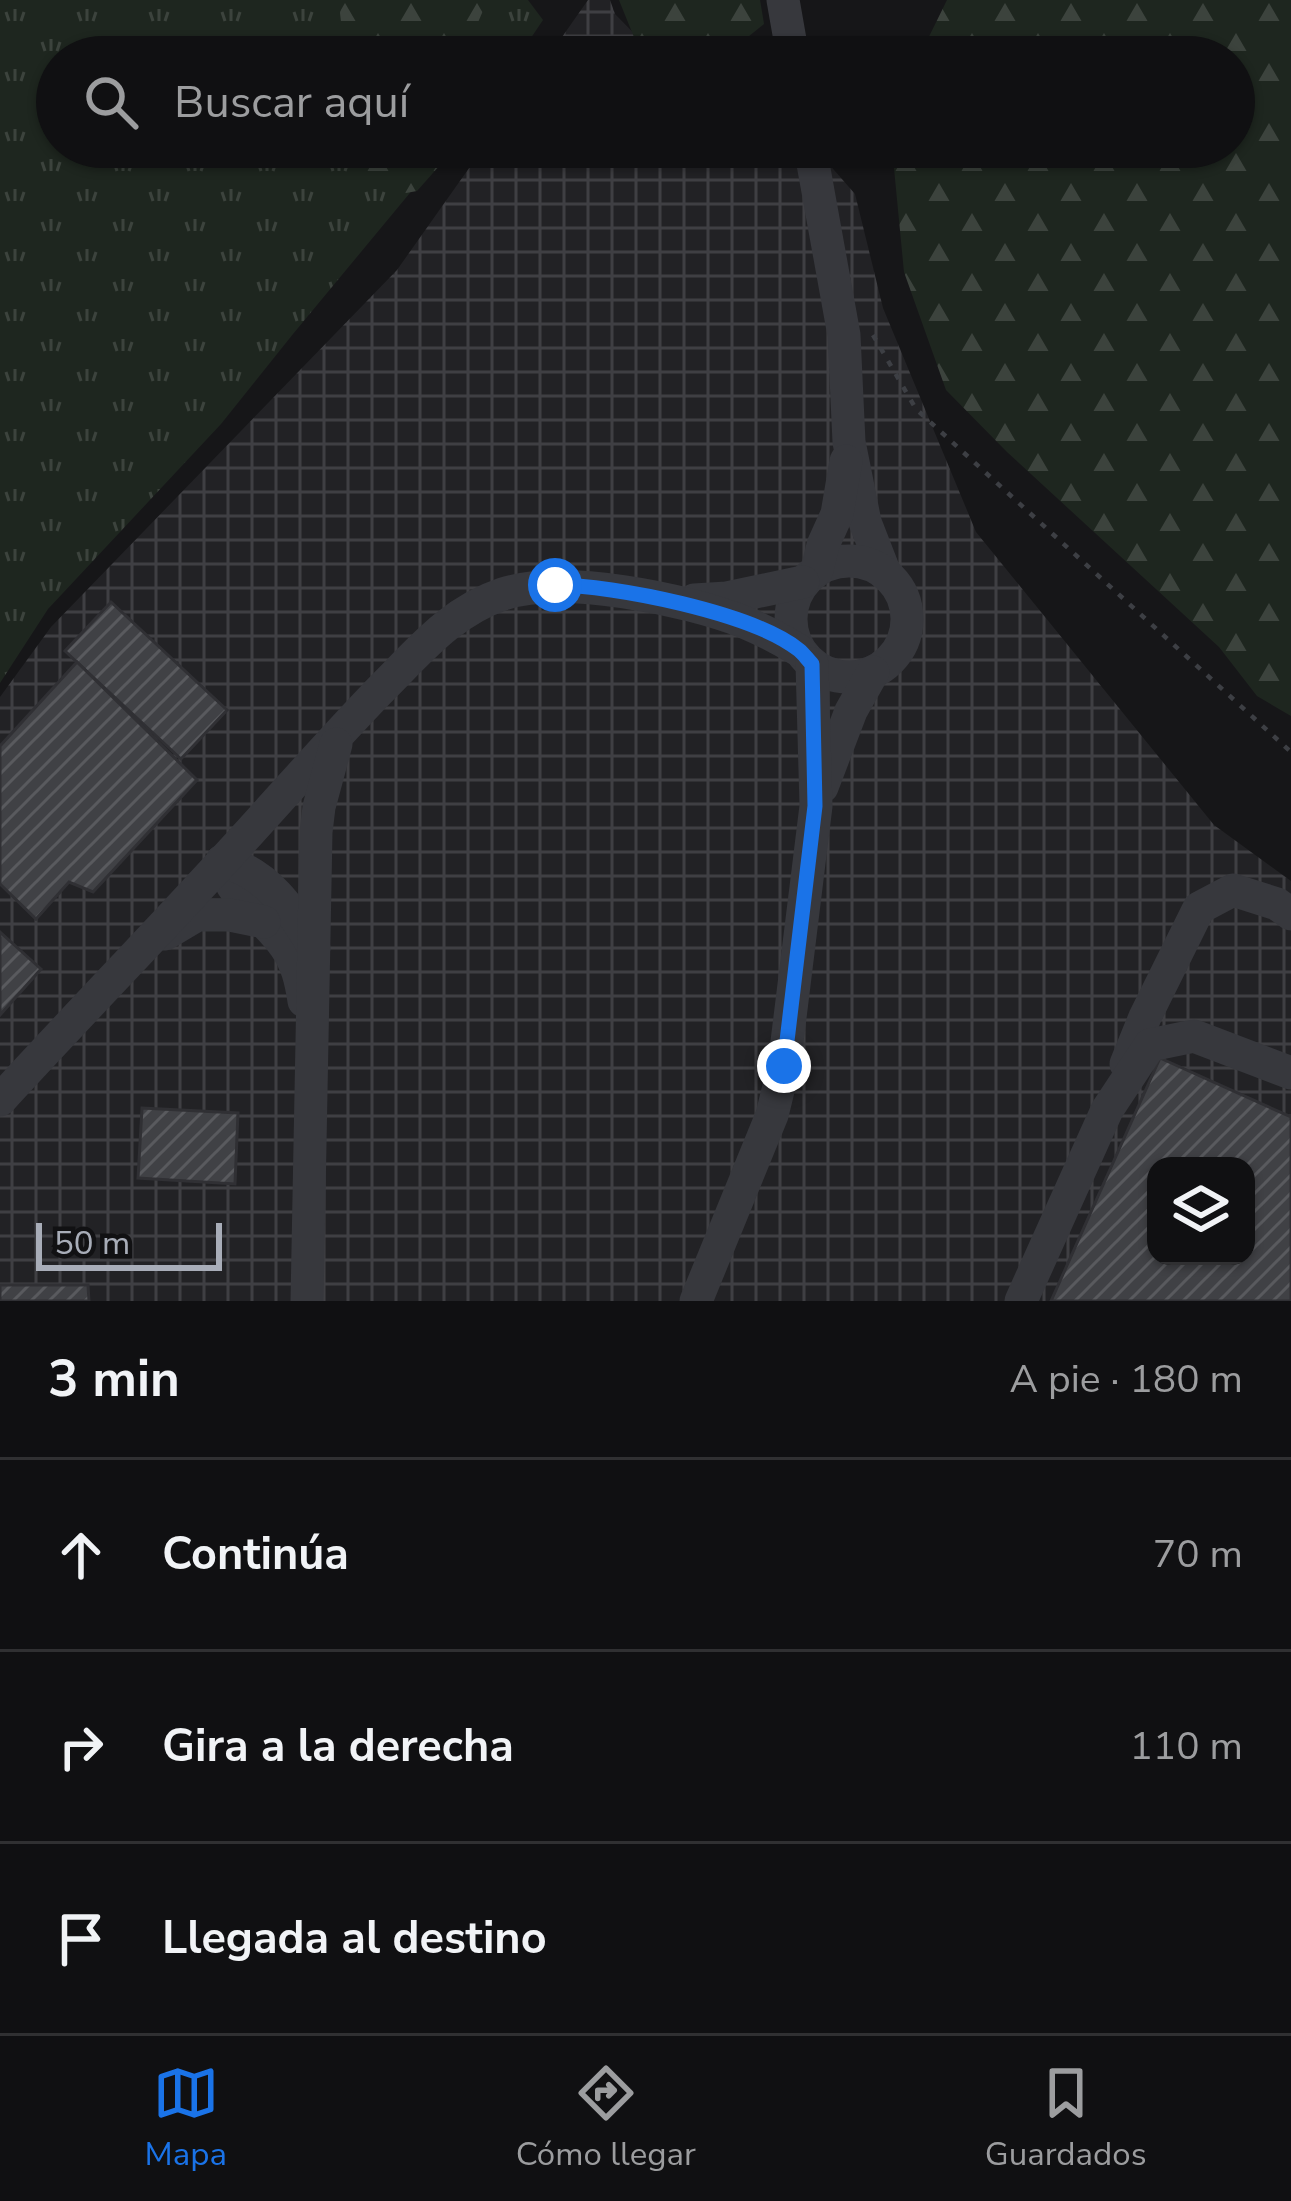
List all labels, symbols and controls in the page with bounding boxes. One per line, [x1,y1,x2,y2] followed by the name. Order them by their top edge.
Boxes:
[36,36,1255,168] search box
[78,69,144,135] icon: search
[174,72,409,133] text: Buscar aquí
[528,558,582,612] route start
[757,1039,811,1093] route end
[1147,1157,1255,1265] map controls
[1147,1157,1255,1265] button: layers
[36,1217,222,1270] scale bar
[54,1221,130,1266] text: 50 m
[48,1344,180,1414] text: 3 min
[1009,1353,1243,1406] text: A pie · 180 m
[48,1522,114,1588] icon: ahead
[162,1524,349,1585] text: Continúa
[1153,1528,1243,1581] text: 70 m
[48,1714,114,1780] icon: right
[162,1716,514,1777] text: Gira a la derecha
[1129,1720,1243,1773] text: 110 m
[48,1906,114,1972] icon: arrive
[162,1908,547,1969] text: Llegada al destino
[144,2060,227,2177] tab: Mapa
[516,2060,696,2177] tab: Cómo llegar
[985,2060,1147,2177] tab: Guardados

